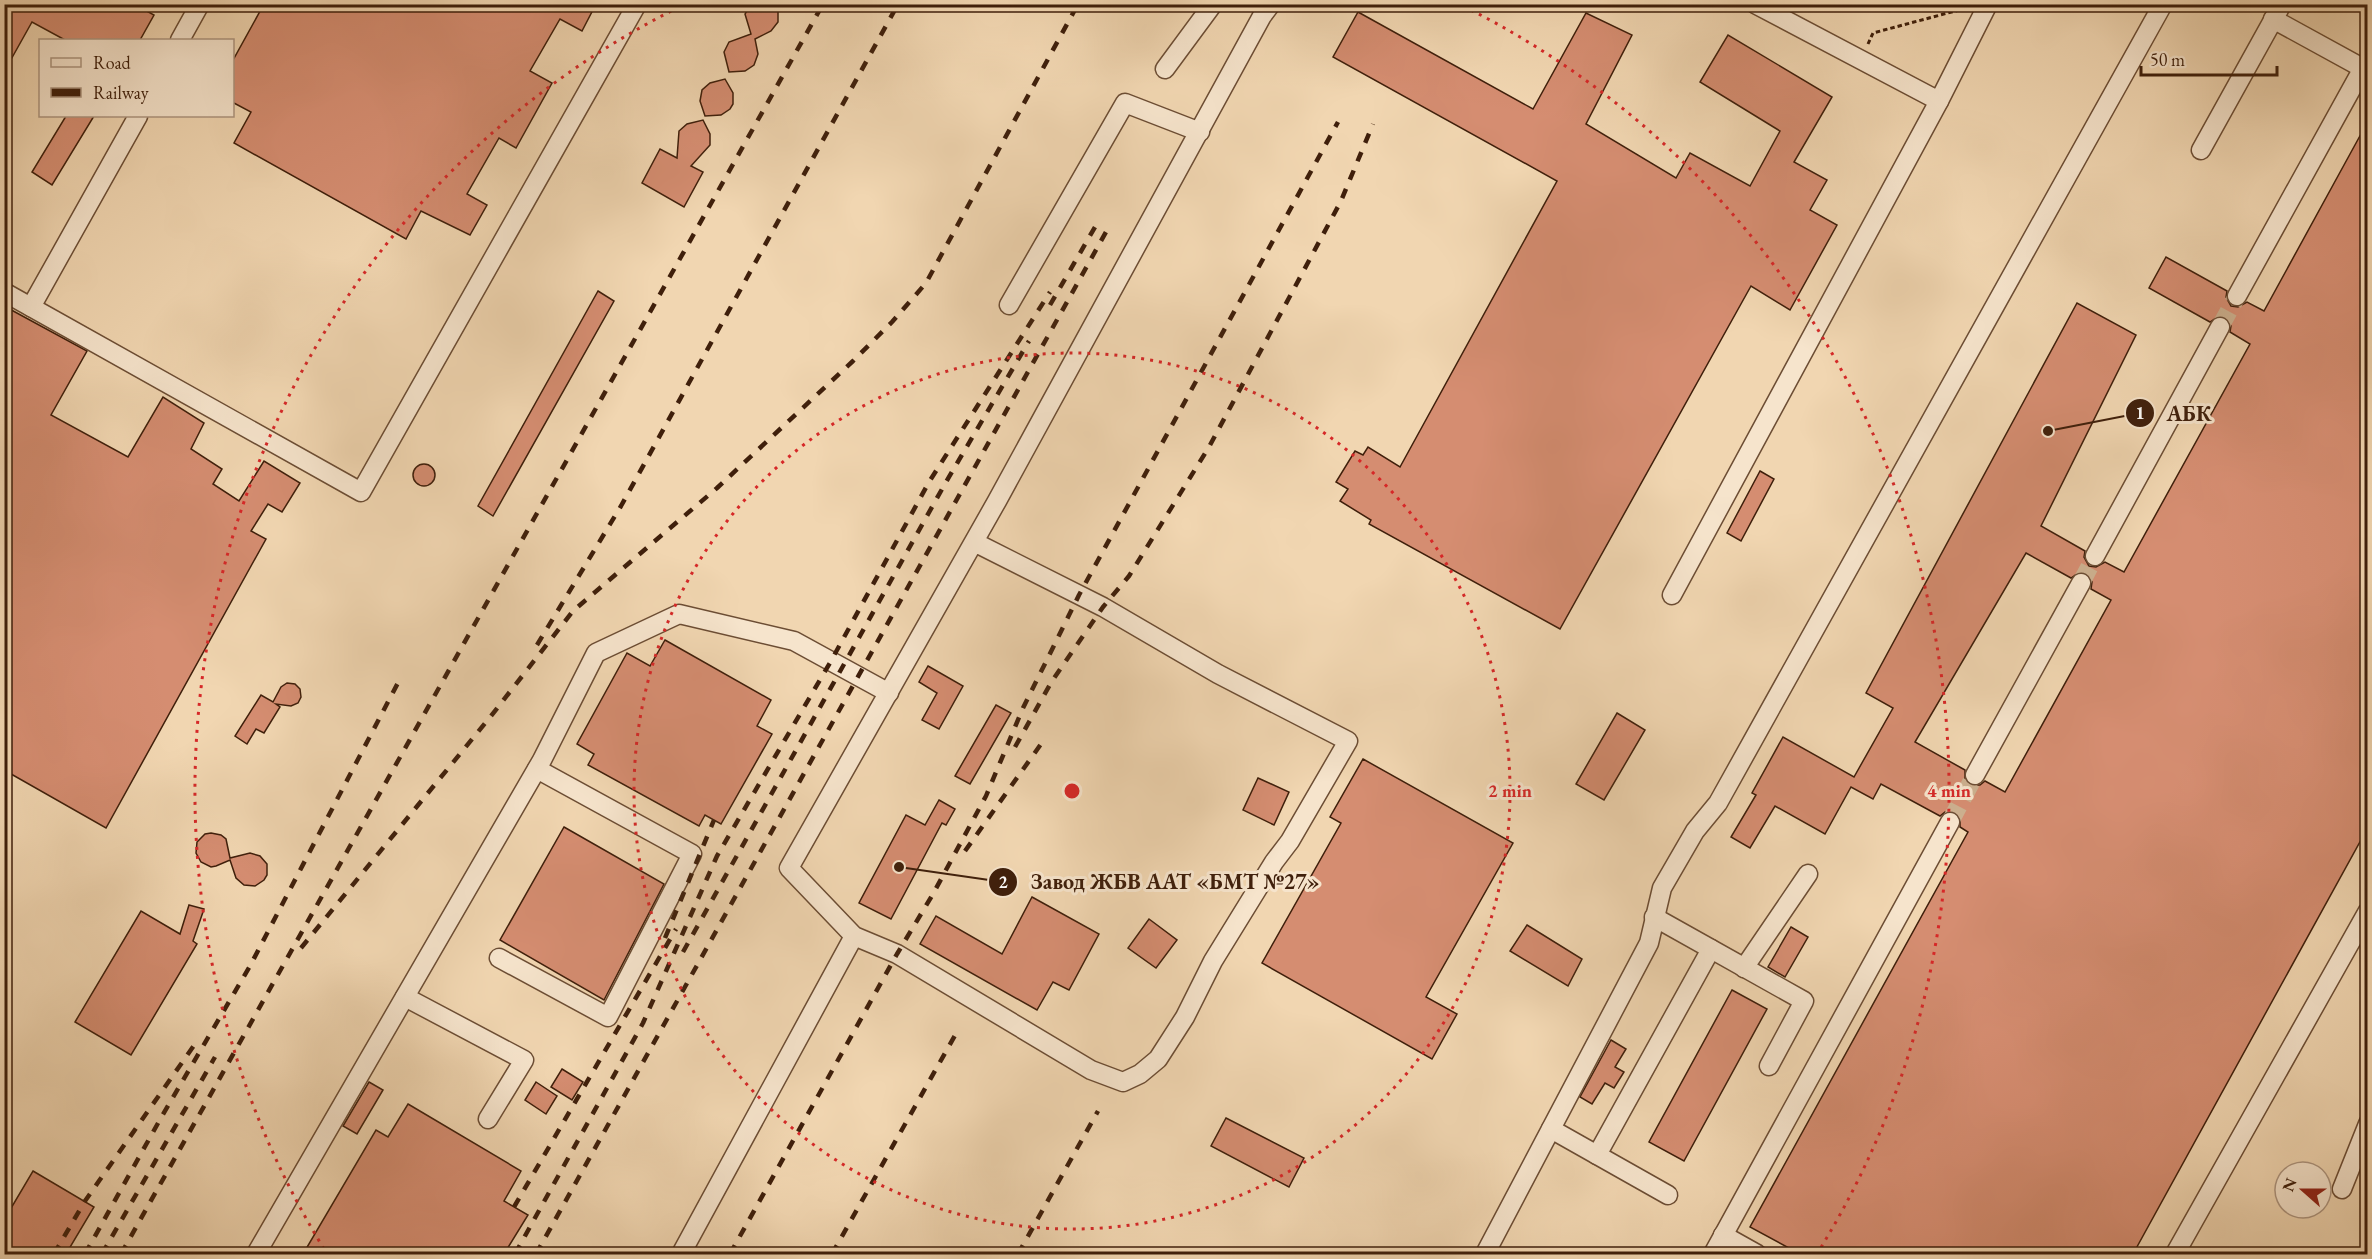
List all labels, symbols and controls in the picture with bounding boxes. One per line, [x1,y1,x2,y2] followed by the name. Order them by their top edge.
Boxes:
[39,39,234,117] legend
[2141,39,2278,77] scale bar
[2150,48,2185,71] text: 50 m
[93,51,132,74] text: Road
[93,81,149,104] text: Railway
[2125,393,2224,433] callout: АБК
[2166,399,2212,428] text: АБК
[2135,401,2145,424] text: 1
[1488,779,1532,802] text: 2 min
[1927,779,1971,802] text: 4 min
[1062,781,1082,801] centre of rings
[988,862,1331,902] callout: Завод ЖБВ ААТ «БМТ №27»
[1030,867,1320,896] text: Завод ЖБВ ААТ «БМТ №27»
[998,870,1008,893] text: 2
[2273,1160,2333,1220] north arrow
[2277,1175,2302,1195] text: N

